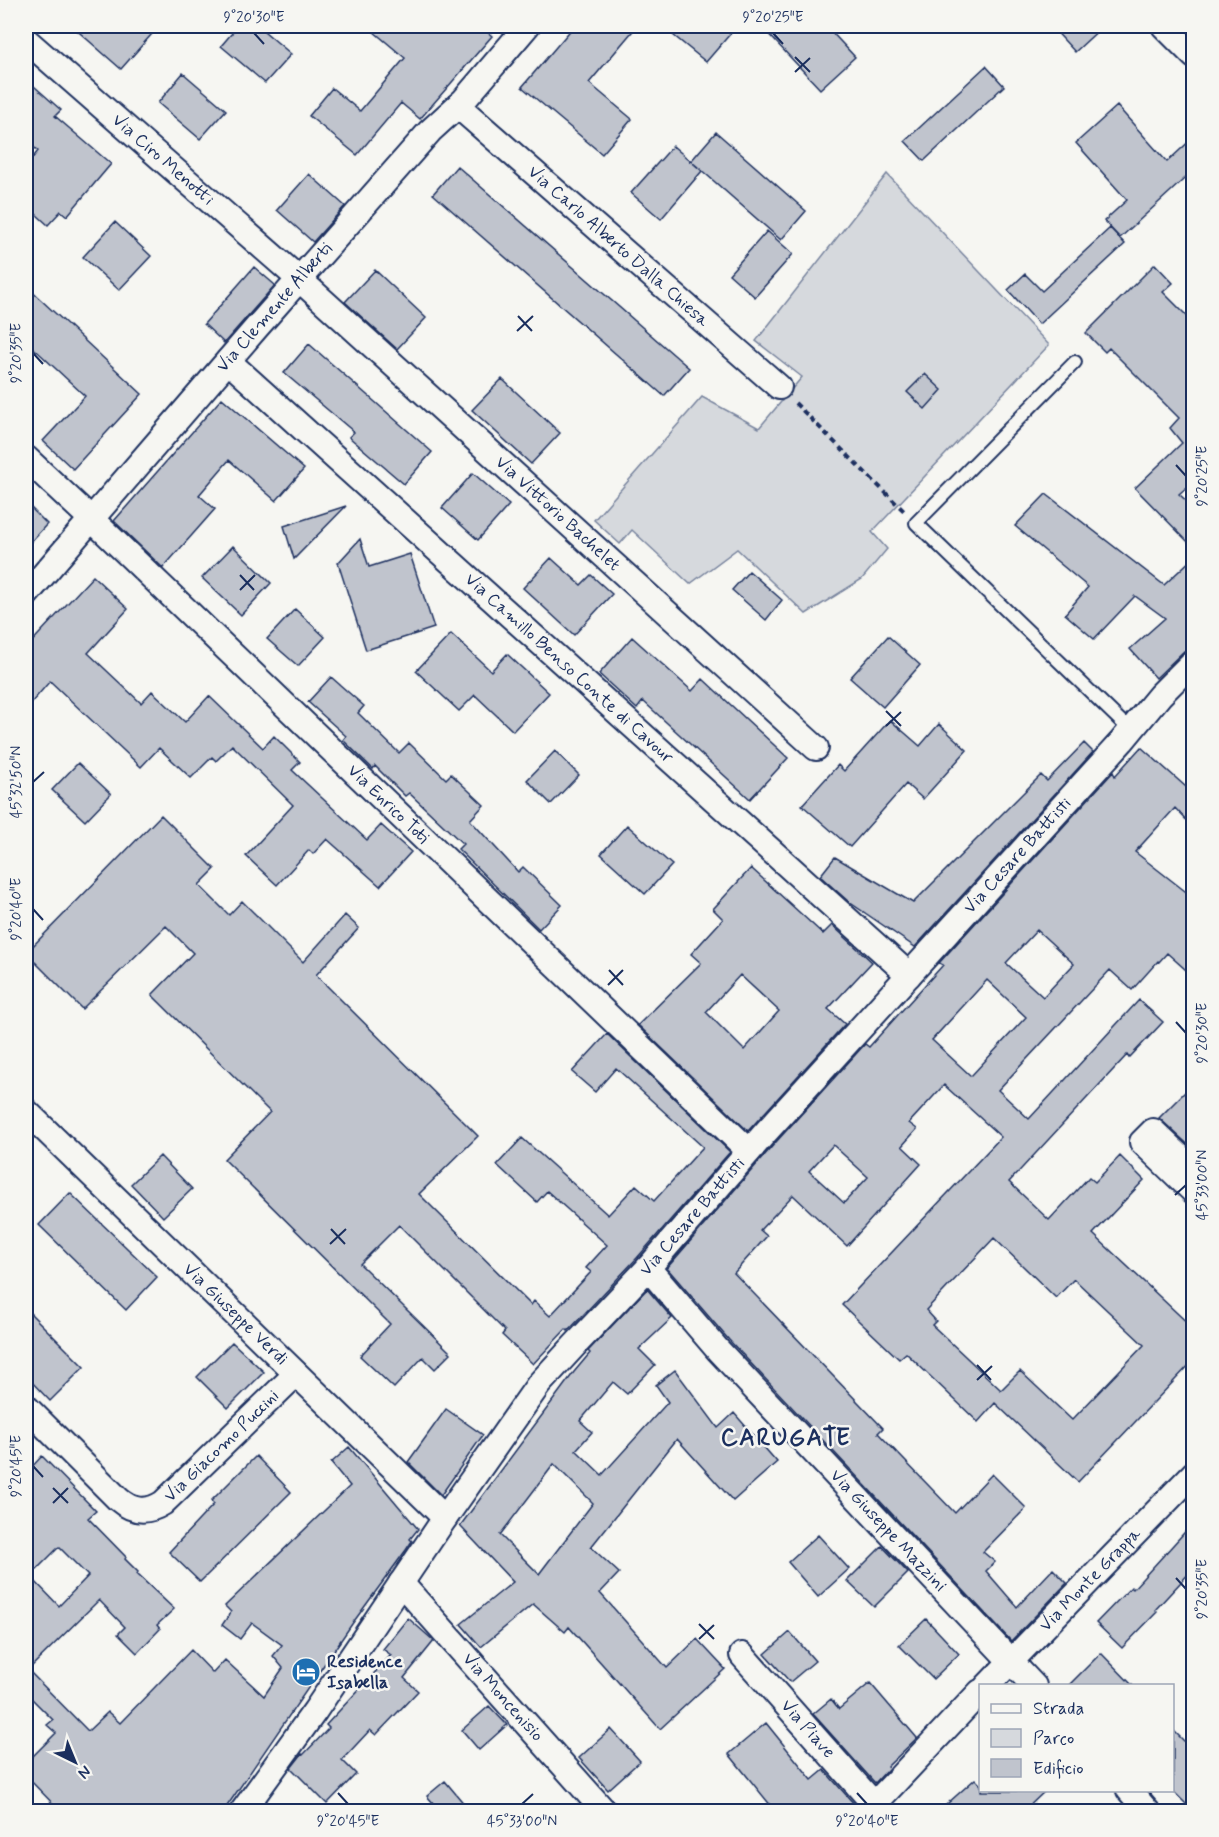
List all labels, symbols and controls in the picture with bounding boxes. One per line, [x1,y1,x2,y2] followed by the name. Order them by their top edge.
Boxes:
[223,8,285,28] text: 9°20'30"E
[742,8,804,28] text: 9°20'25"E
[107,109,219,211] street label: Via Ciro Menotti
[522,160,714,332] street label: Via Carlo Alberto Dalla Chiesa
[211,237,338,378] street label: Via Clemente Alberti
[7,322,27,383] text: 9°20'35"E
[1193,445,1213,507] text: 9°20'25"E
[490,451,626,577] street label: Via Vittorio Bachelet
[459,568,679,769] street label: Via Camillo Benso Conte di Cavour
[7,746,27,818] text: 45°32'50"N
[342,759,435,850] street label: Via Enrico Toti
[958,792,1077,919] street label: Via Cesare Battisti
[7,877,27,941] text: 9°20'40"E
[1193,1002,1213,1064] text: 9°20'30"E
[1193,1150,1213,1220] text: 45°33'00"N
[634,1152,751,1281] street label: Via Cesare Battisti
[178,1258,293,1371] street label: Via Giuseppe Verdi
[159,1384,285,1508] street label: Via Giacomo Puccini
[721,1423,851,1454] district label: CARUGATE
[7,1435,27,1497] text: 9°20'45"E
[824,1464,952,1597] street label: Via Giuseppe Mazzini
[1034,1522,1146,1637] street label: Via Monte Grappa
[1193,1558,1213,1619] text: 9°20'35"E
[457,1648,549,1747] street label: Via Moncenisio
[327,1650,403,1695] place label: Residence Isabella
[290,1656,322,1688] hotel icon: Residence Isabella
[979,1684,1174,1792] legend
[775,1694,840,1764] street label: Via Piave
[1033,1697,1084,1721] text: Strada
[1033,1727,1074,1751] text: Parco
[45,1732,105,1792] north arrow
[1033,1757,1084,1781] text: Edificio
[73,1761,95,1783] text: N
[317,1812,379,1832] text: 9°20'45"E
[487,1812,557,1832] text: 45°33'00"N
[835,1812,899,1832] text: 9°20'40"E

